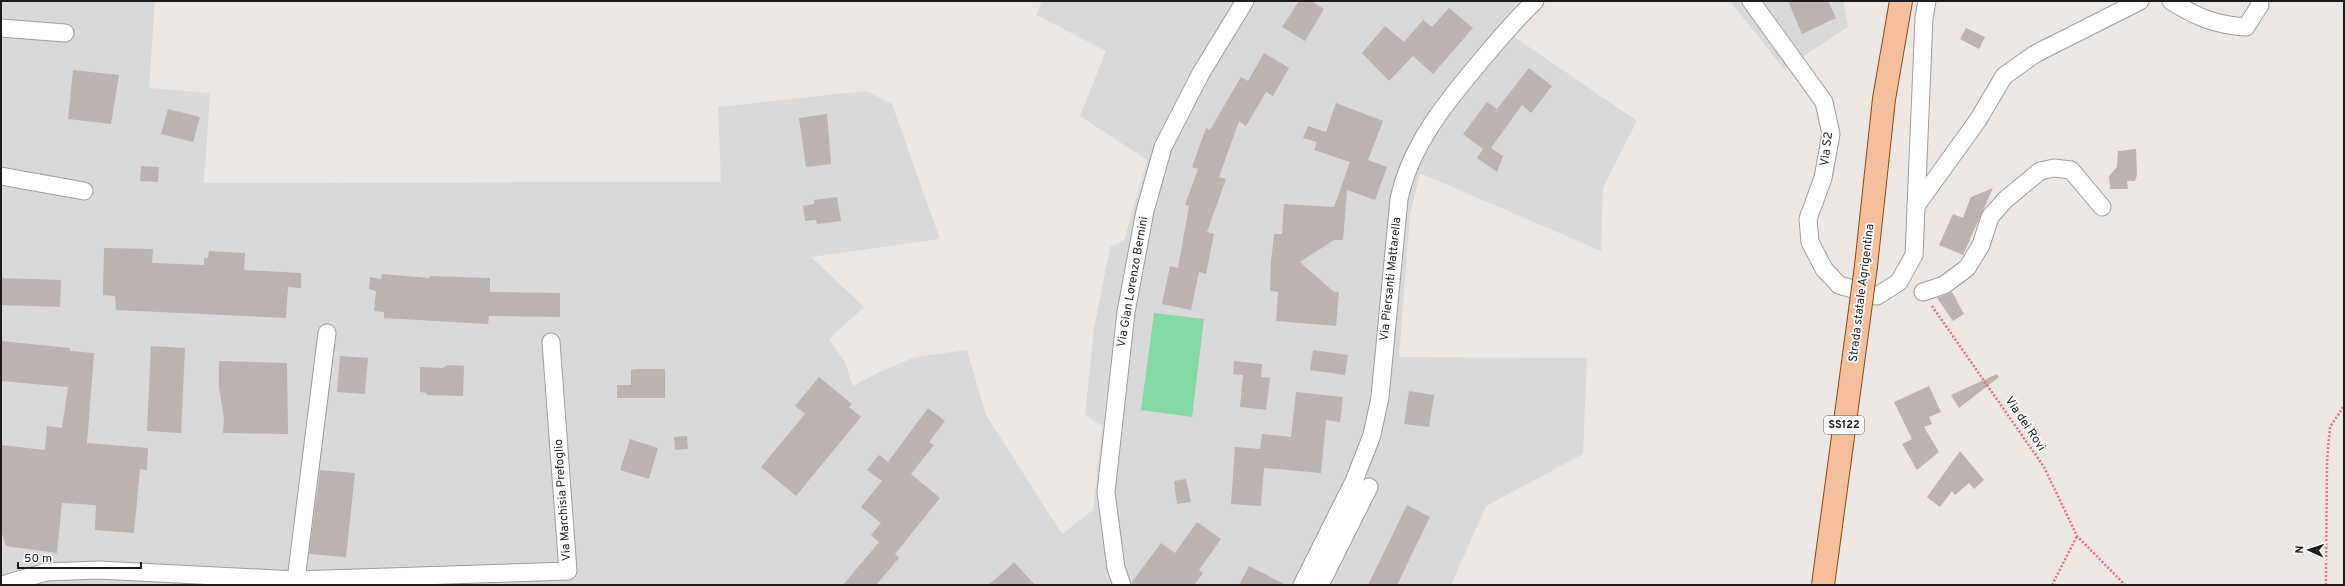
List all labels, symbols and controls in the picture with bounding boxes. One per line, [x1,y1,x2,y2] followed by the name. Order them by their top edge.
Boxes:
[1817,131,1837,167] street label: Via S2
[1114,215,1152,349] street label: Via Gian Lorenzo Bernini
[1377,216,1405,342] street label: Via Piersanti Mattarella
[1846,223,1878,363] street label: Strada statale Agrigentina
[2001,394,2049,454] street label: Via dei Rovi
[1824,416,1864,434] road number: SS122
[551,438,575,561] street label: Via Marchisia Prefoglio
[2289,530,2329,570] north arrow
[18,544,141,570] scale bar
[2293,545,2307,554] text: N
[24,551,52,567] text: 50 m

